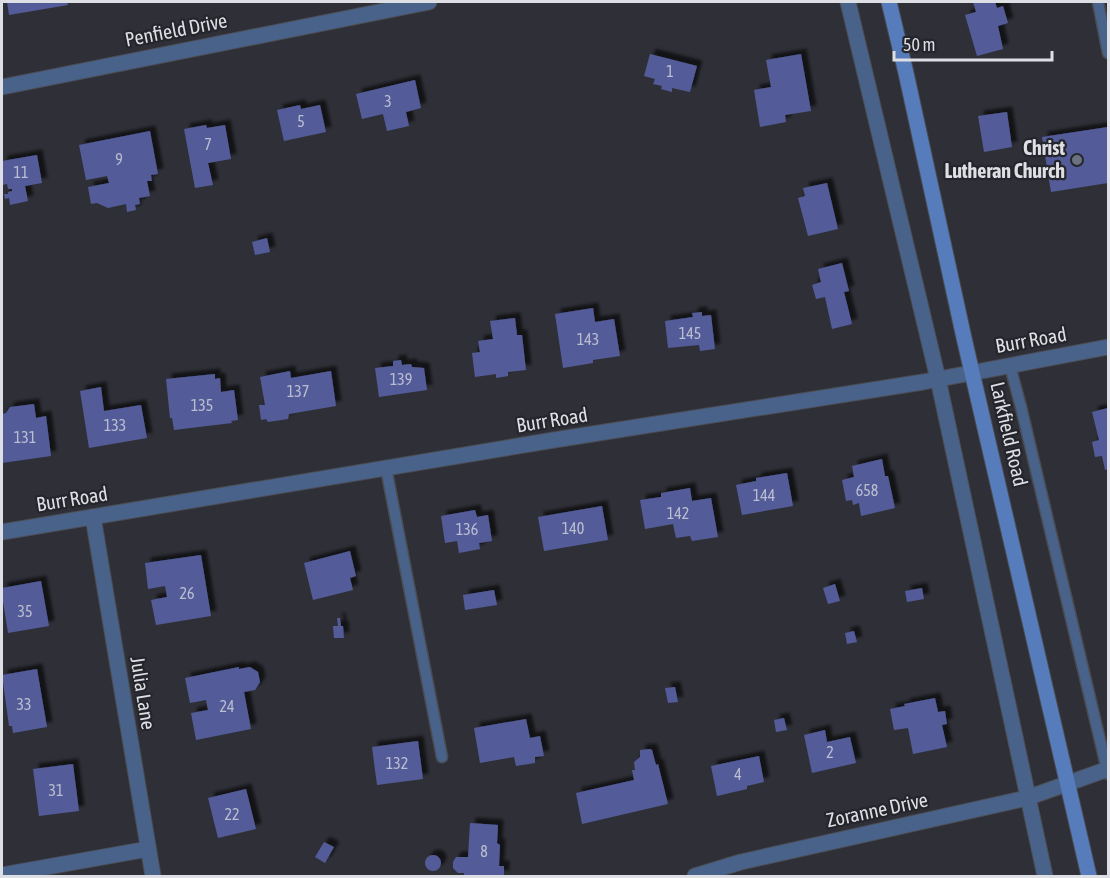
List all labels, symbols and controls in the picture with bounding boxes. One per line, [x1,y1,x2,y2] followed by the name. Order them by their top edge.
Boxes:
[123,8,229,51] street label: Penfield Drive
[894,24,1052,62] scale bar
[903,34,935,55] text: 50 m
[666,62,674,80] house number: 1
[384,92,392,110] house number: 3
[297,112,305,130] house number: 5
[204,135,212,153] house number: 7
[944,136,1065,182] place label: Christ Lutheran Church
[115,150,123,168] house number: 9
[1070,153,1084,167] marker: Christ Lutheran Church
[13,163,29,181] house number: 11
[994,322,1068,357] street label: Burr Road
[679,324,701,342] house number: 145
[577,330,599,348] house number: 143
[390,370,412,388] house number: 139
[986,379,1033,488] street label: Larkfield Road
[287,382,309,400] house number: 137
[191,396,213,414] house number: 135
[515,403,589,436] street label: Burr Road
[104,416,126,434] house number: 133
[14,428,36,446] house number: 131
[856,481,878,499] house number: 658
[35,482,109,515] street label: Burr Road
[753,486,775,504] house number: 144
[667,504,689,522] house number: 142
[562,519,584,537] house number: 140
[456,520,478,538] house number: 136
[179,584,195,602] house number: 26
[17,602,33,620] house number: 35
[126,655,161,731] street label: Julia Lane
[16,695,32,713] house number: 33
[219,697,235,715] house number: 24
[826,743,834,761] house number: 2
[386,754,408,772] house number: 132
[734,765,742,783] house number: 4
[48,781,64,799] house number: 31
[824,788,930,831] street label: Zoranne Drive
[224,805,240,823] house number: 22
[480,842,488,860] house number: 8

